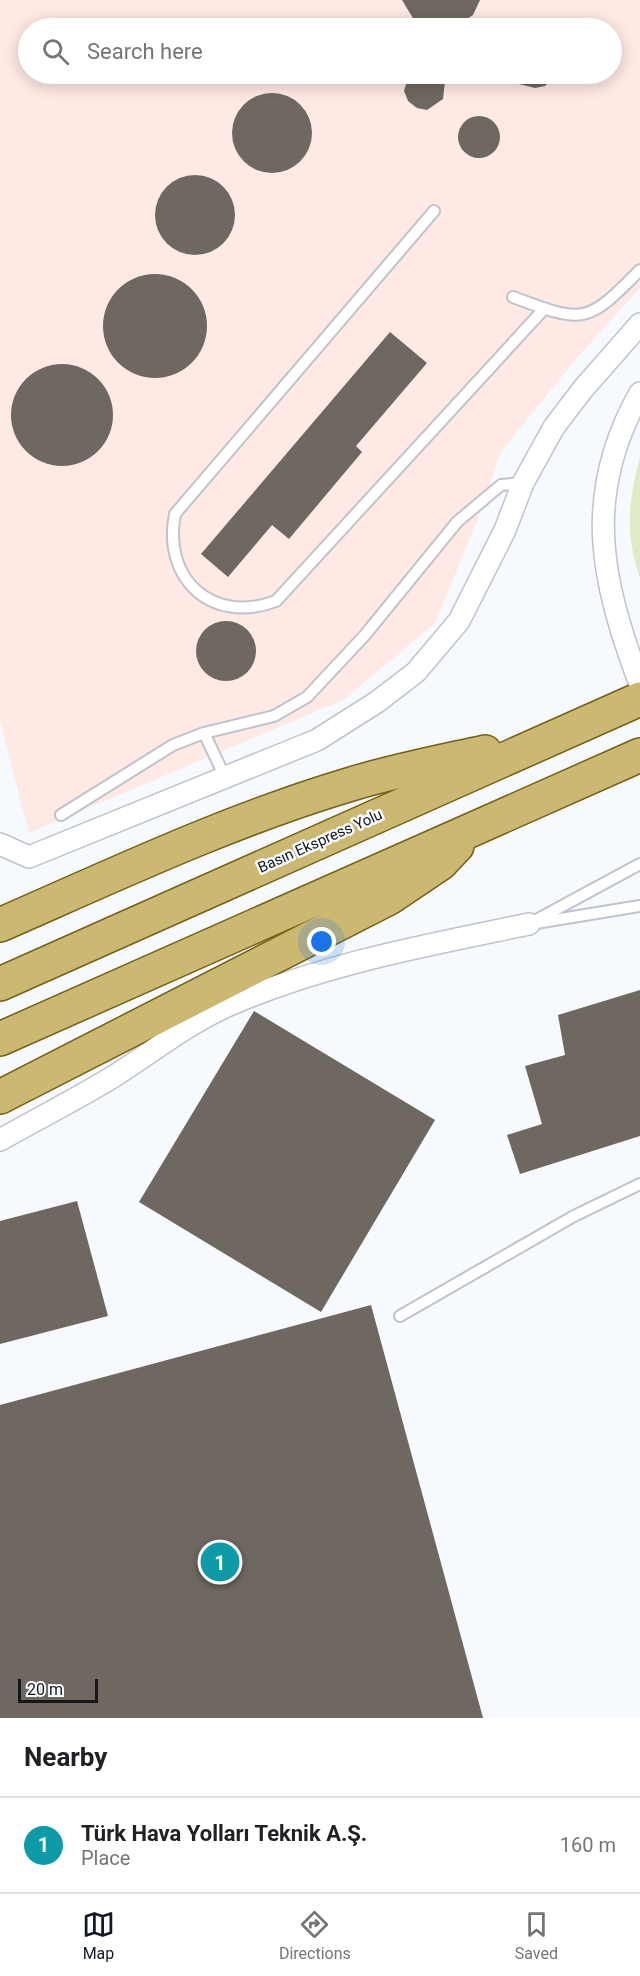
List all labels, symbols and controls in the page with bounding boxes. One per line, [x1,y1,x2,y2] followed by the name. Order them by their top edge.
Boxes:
[18,18,622,84] search box
[39,35,72,68] icon: search
[87,39,203,64] text: Search here
[255,805,385,877] street label: Basın Ekspress Yolu
[307,927,336,956] your location
[200,1540,240,1584] pin: 1
[18,1676,98,1704] scale bar
[27,1680,63,1699] text: 20 m
[24,1742,107,1772] text: Nearby
[81,1821,367,1846] text: Türk Hava Yolları Teknik A.Ş.
[38,1833,49,1857] text: 1
[560,1833,616,1857] text: 160 m
[81,1846,130,1870] text: Place
[82,1908,115,1963] tab: Map
[279,1908,351,1963] tab: Directions
[515,1908,558,1963] tab: Saved

